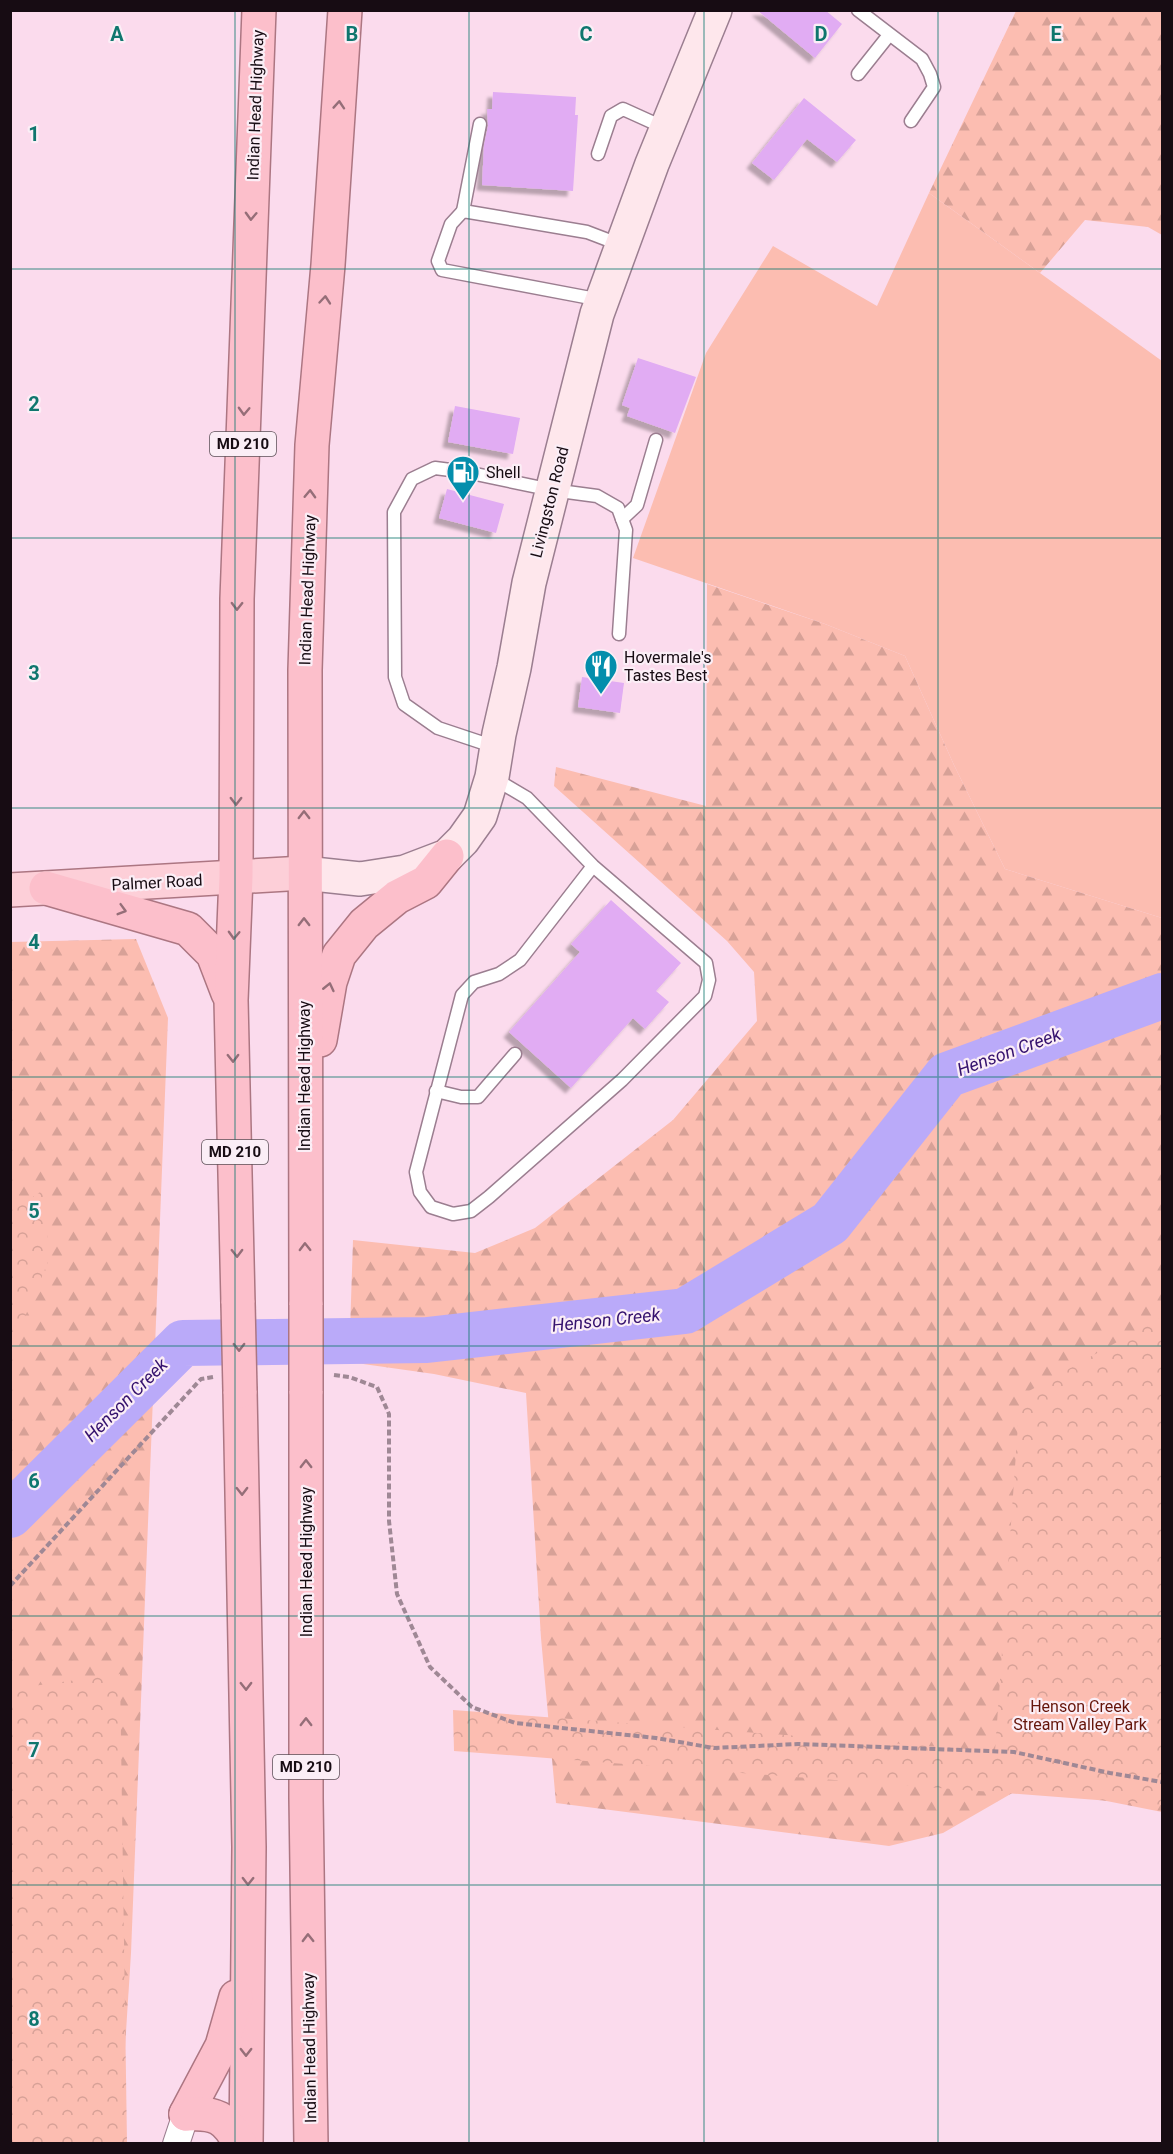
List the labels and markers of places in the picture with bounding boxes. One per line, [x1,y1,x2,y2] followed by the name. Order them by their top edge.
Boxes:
[445,454,481,501] fuel station icon: Shell
[486,463,521,482] place label: Shell
[583,648,619,695] restaurant icon: Hovermale's Tastes Best
[624,648,711,685] place label: Hovermale's Tastes Best

